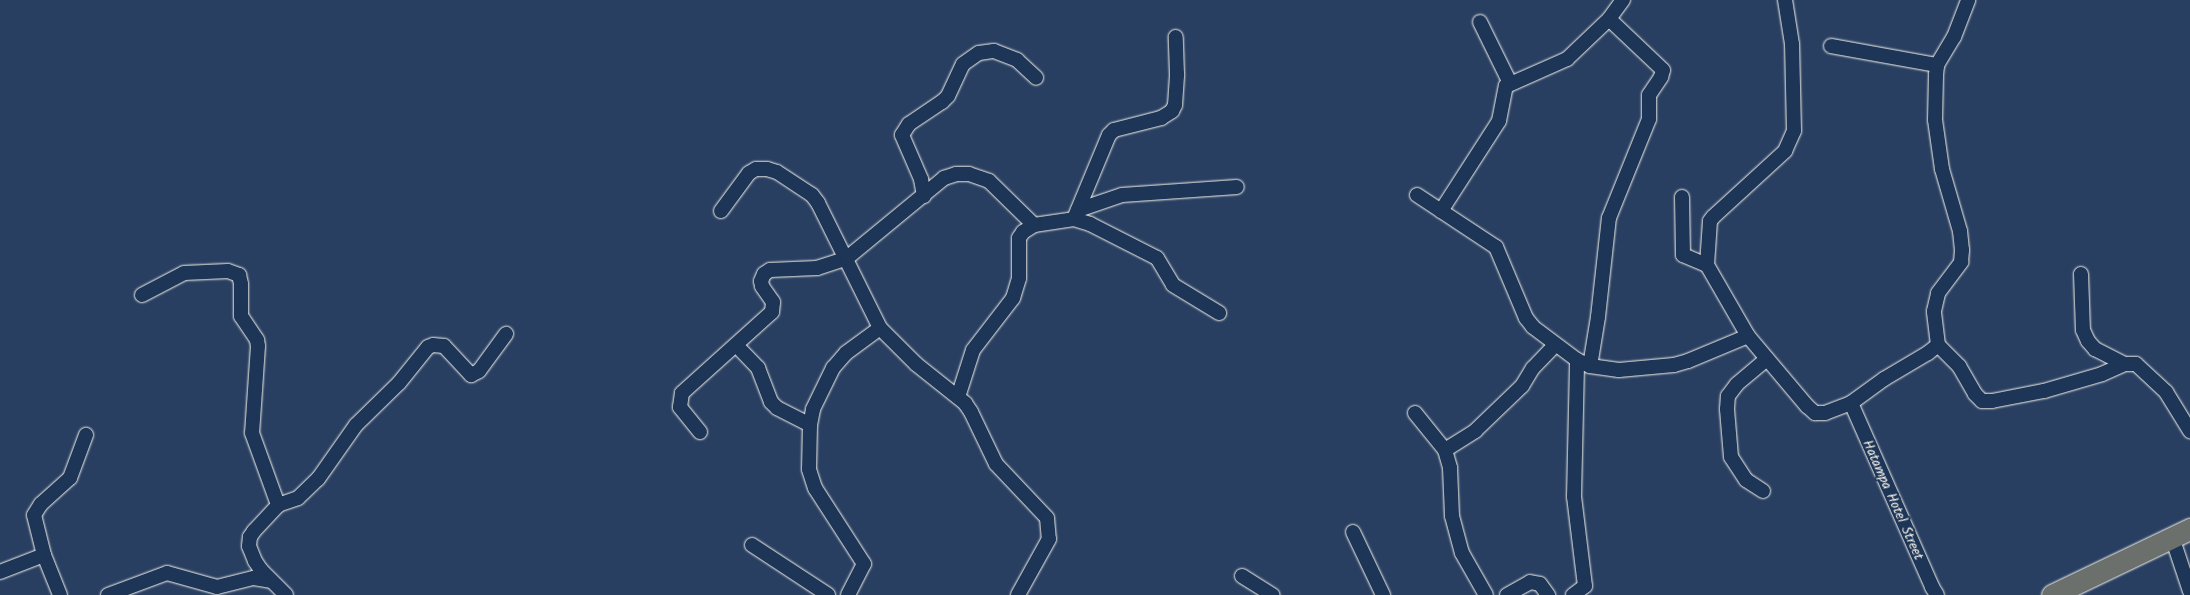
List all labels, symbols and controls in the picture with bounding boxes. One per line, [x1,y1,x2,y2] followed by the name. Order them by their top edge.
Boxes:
[1859,437,1927,563] street label: Hatampa Hotel Street

